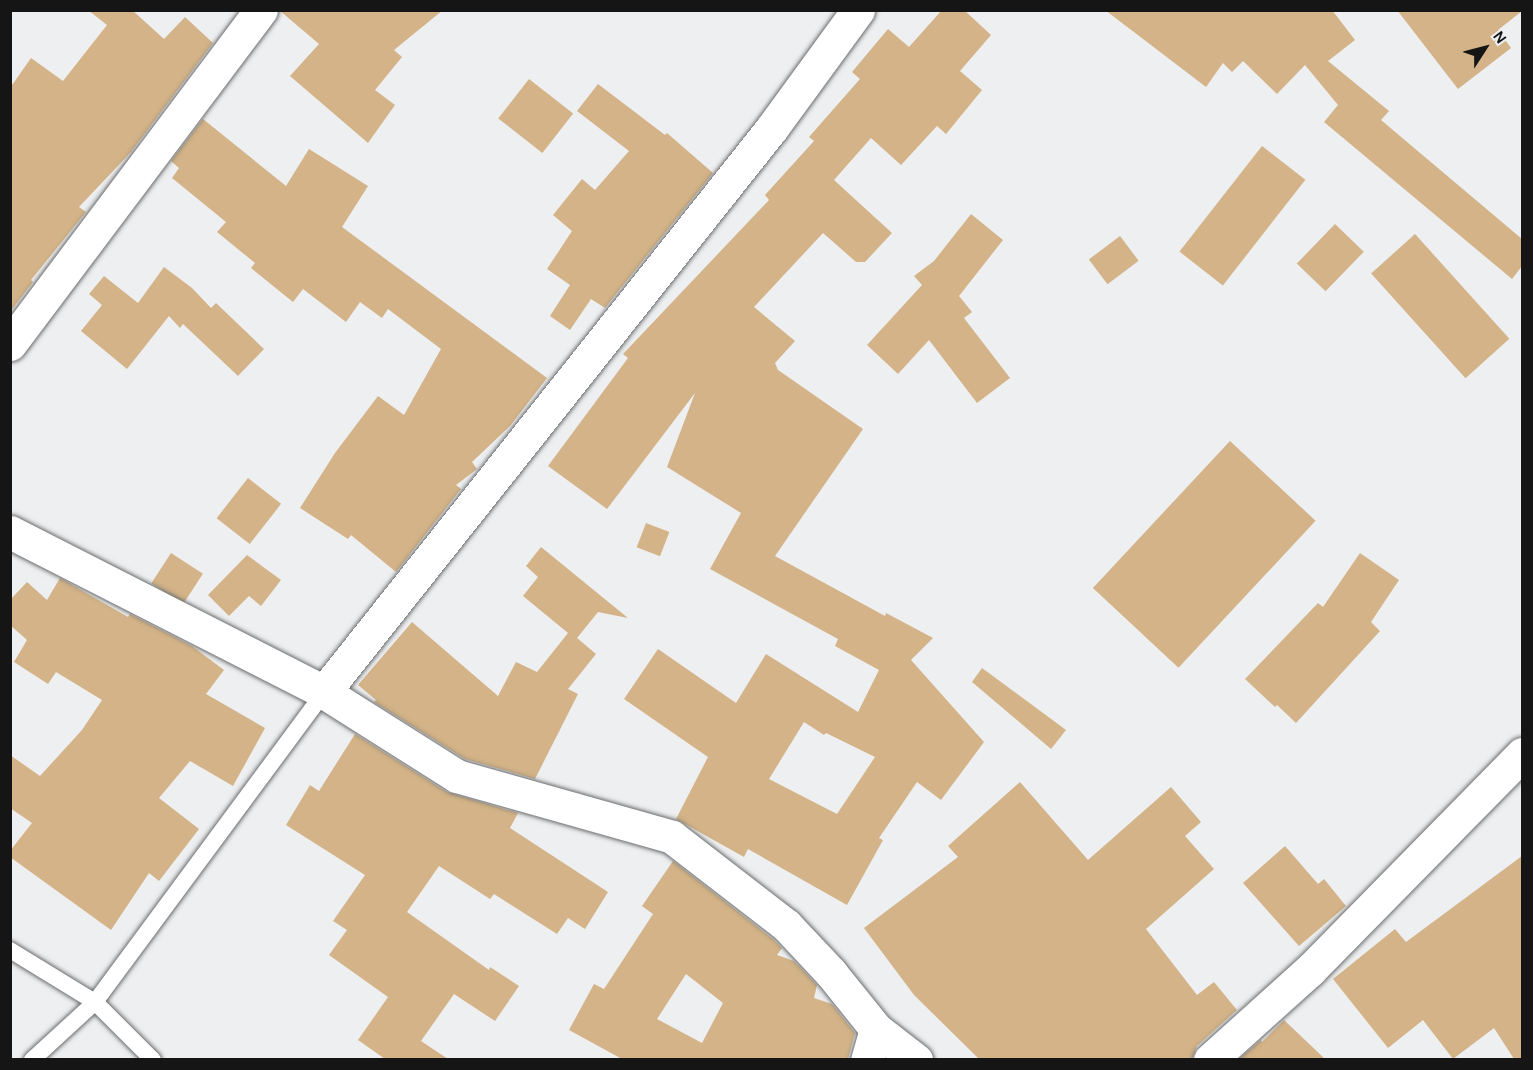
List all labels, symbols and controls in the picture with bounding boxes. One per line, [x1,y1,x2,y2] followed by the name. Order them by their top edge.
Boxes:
[1455,18,1515,78] north arrow
[1489,27,1511,47] text: N

